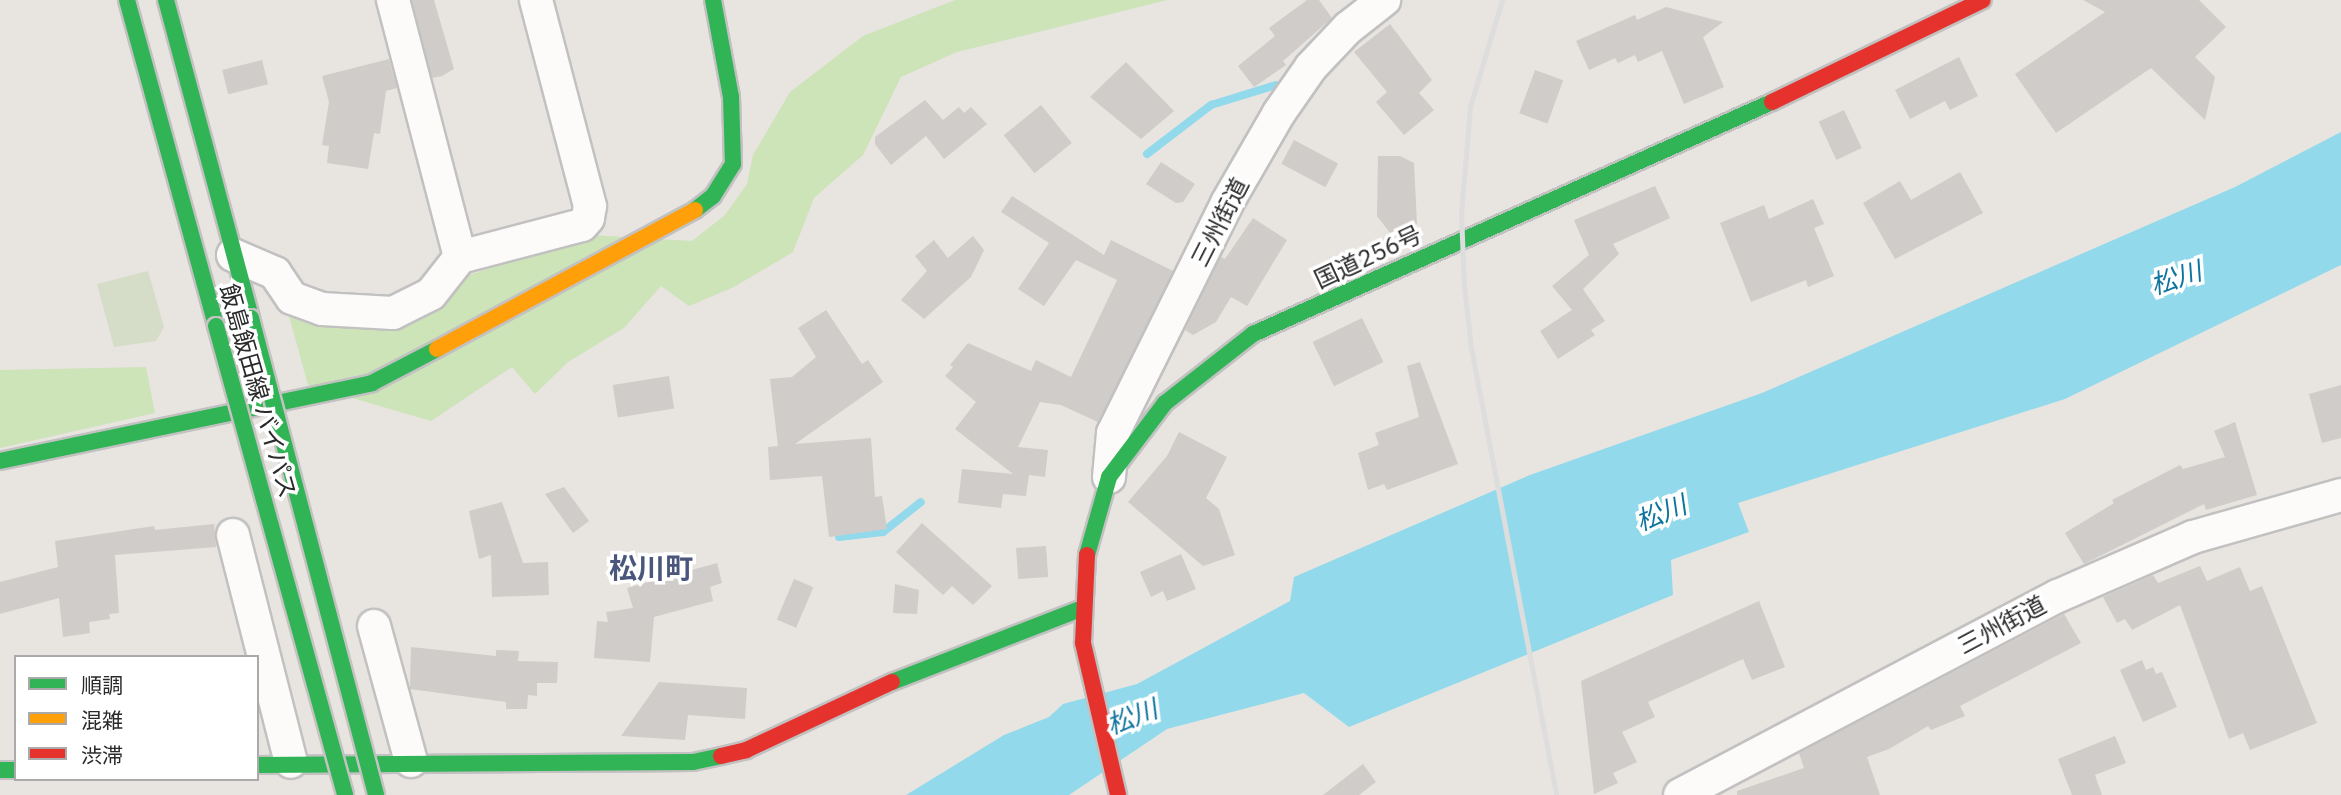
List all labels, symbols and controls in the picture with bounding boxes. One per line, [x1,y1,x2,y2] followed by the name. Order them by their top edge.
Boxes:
[1185,173,1255,271] street label: 三州街道
[1310,220,1426,294] street label: 国道256号
[2146,255,2206,301] water label: 松川
[214,280,302,502] street label: 飯島飯田線 バイパス
[1631,489,1691,537] water label: 松川
[609,551,693,585] district label: 松川町
[1953,590,2051,660] street label: 三州街道
[14,655,259,781] legend
[81,671,123,699] text: 順調
[1102,693,1162,741] water label: 松川
[81,706,123,734] text: 混雑
[81,741,123,769] text: 渋滞

